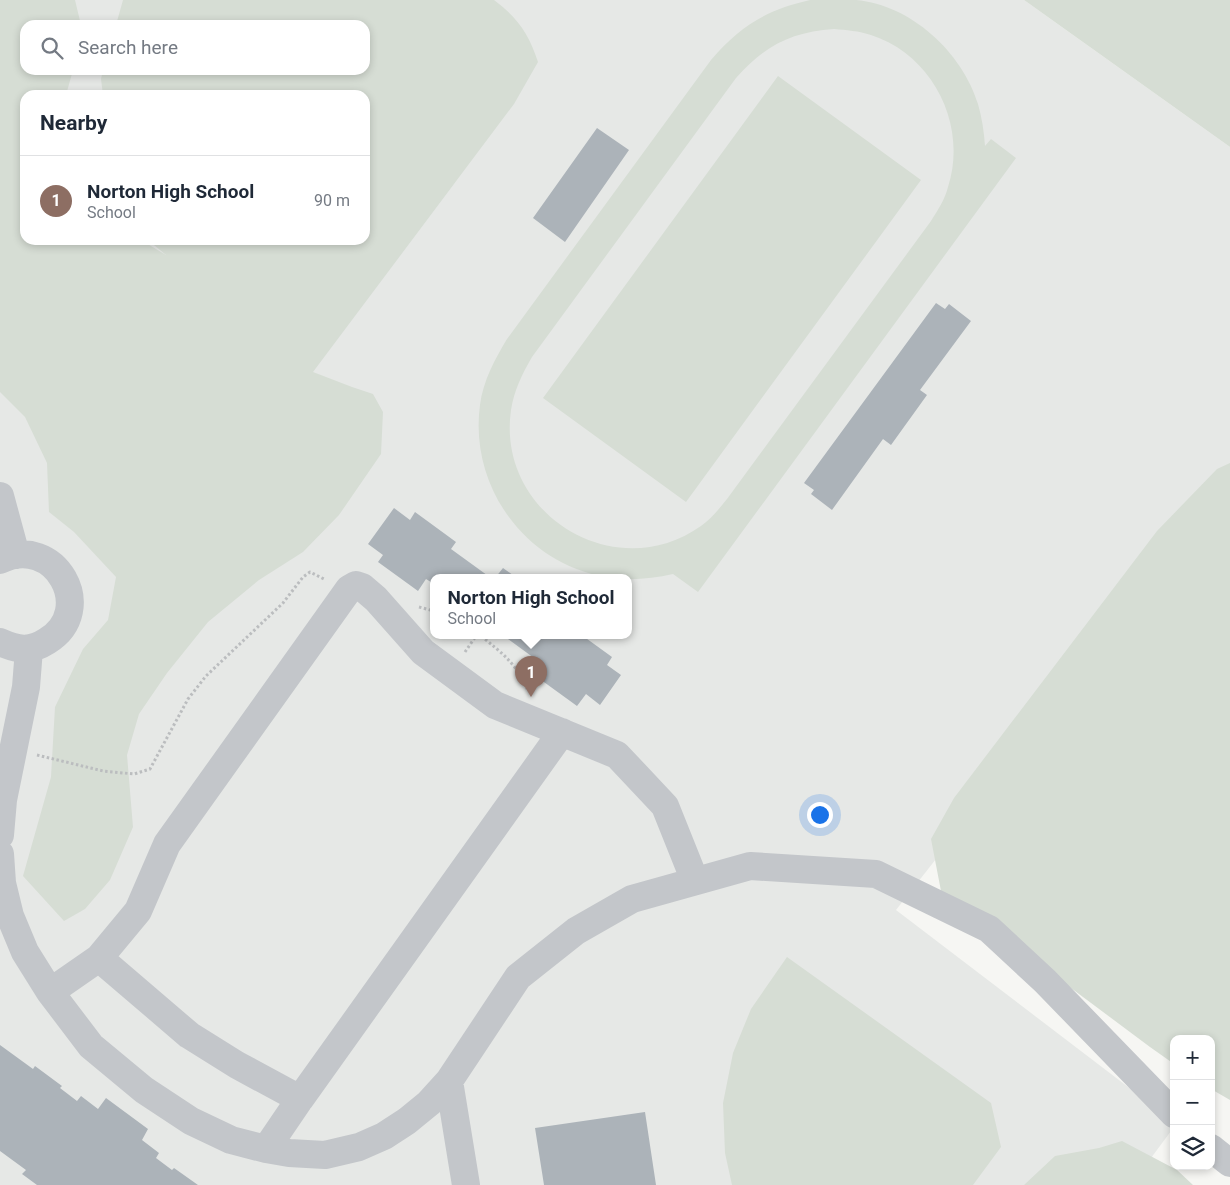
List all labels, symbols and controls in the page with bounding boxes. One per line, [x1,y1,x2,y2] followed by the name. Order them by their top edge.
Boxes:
[20,20,370,75] search box
[38,34,66,62] icon: search
[78,36,178,59] text: Search here
[40,111,107,135] text: Nearby
[87,180,254,203] text: Norton High School
[51,191,61,210] text: 1
[314,191,350,210] text: 90 m
[87,203,136,222] text: School
[430,574,632,639] popup
[447,586,615,609] text: Norton High School
[447,609,496,628] text: School
[515,656,547,697] pin: 1
[807,802,833,828] your location
[1170,1035,1215,1170] map controls
[1170,1035,1215,1080] button: +
[1170,1080,1215,1125] button: −
[1170,1125,1215,1170] button: layers

